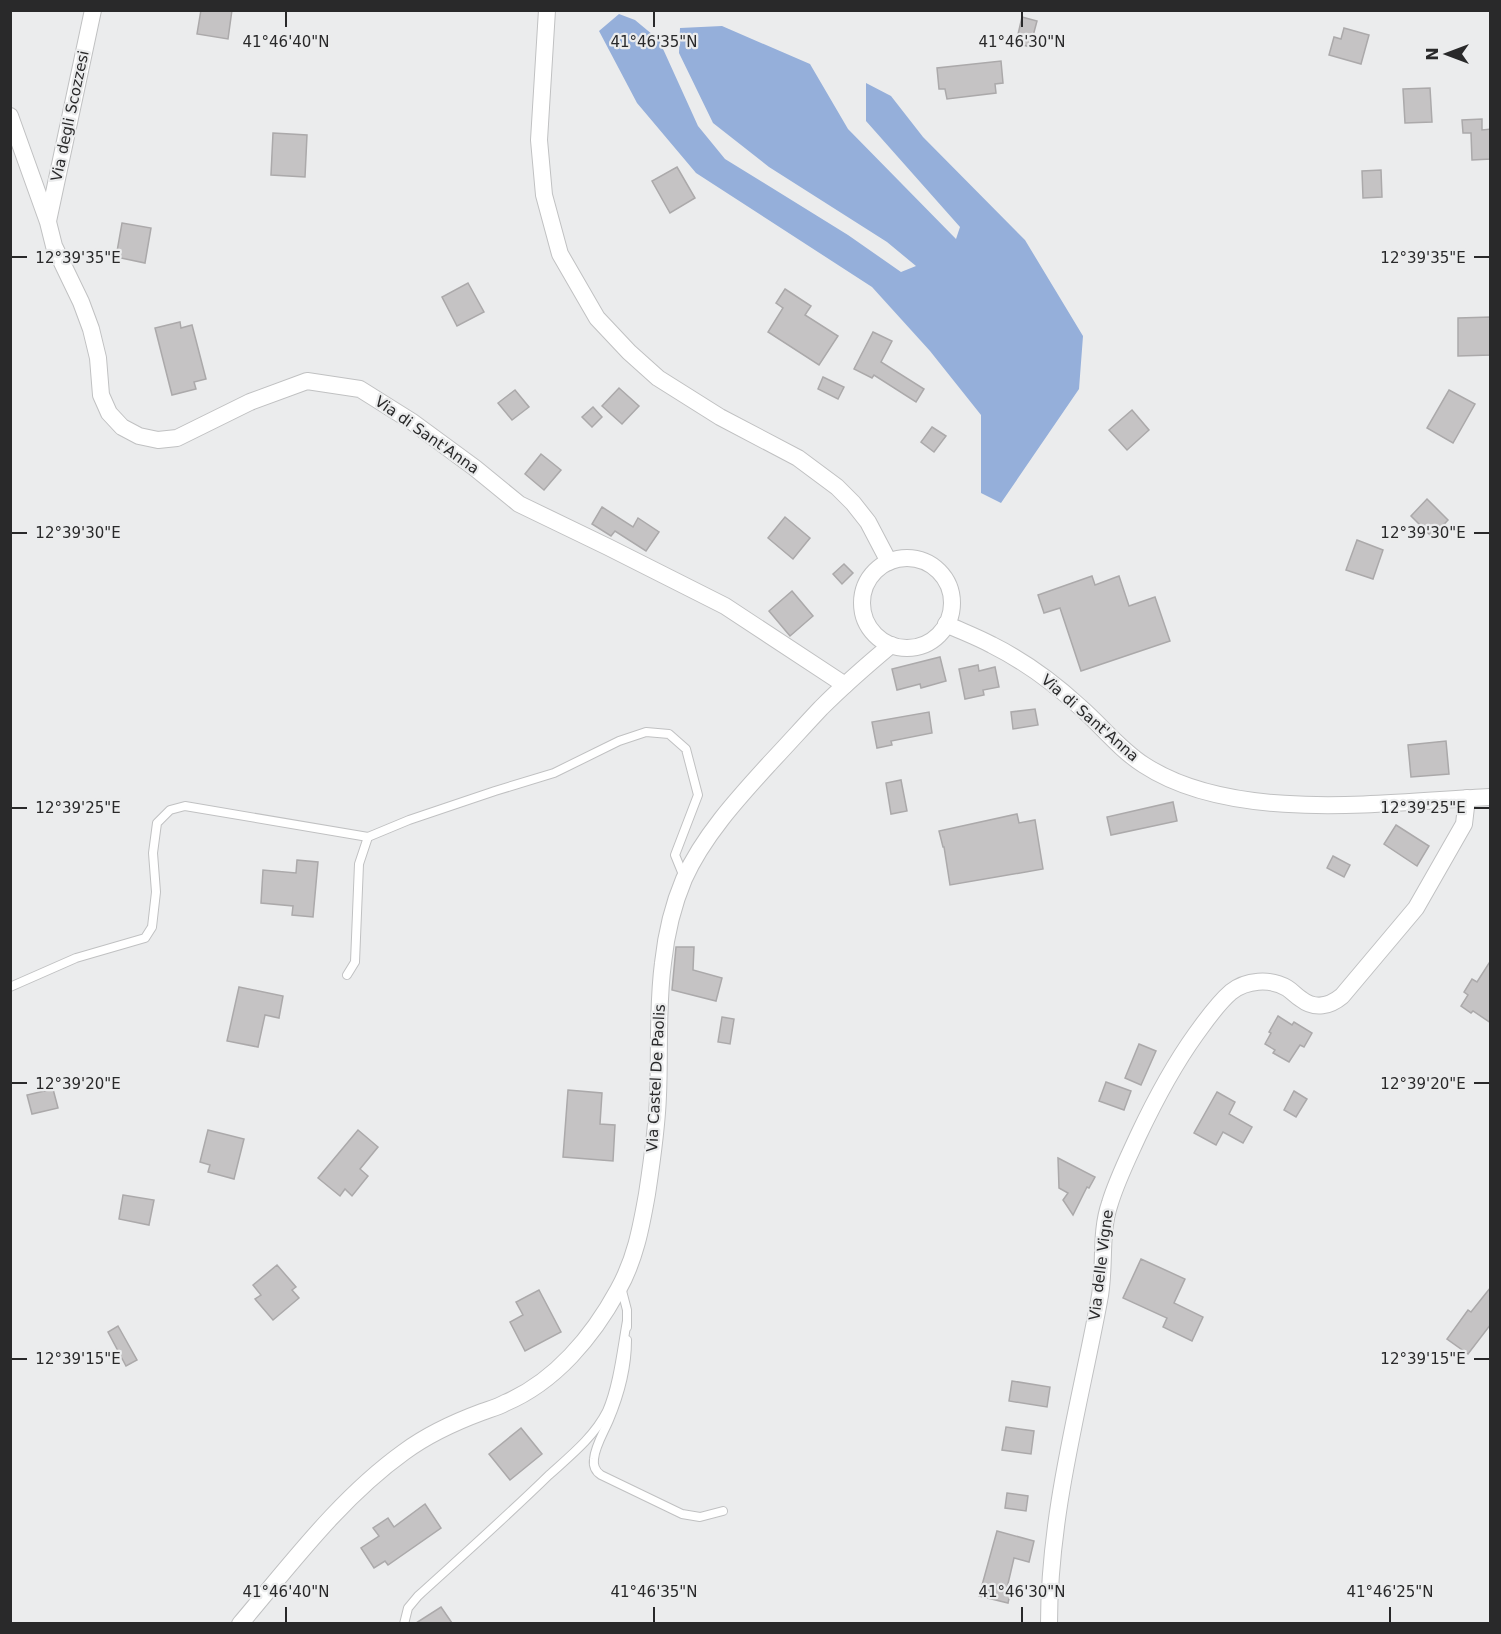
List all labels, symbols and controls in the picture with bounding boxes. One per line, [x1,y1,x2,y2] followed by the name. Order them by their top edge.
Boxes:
[1417,24,1477,84] north arrow
[242,33,330,51] text: 41°46'40"N
[610,33,698,51] text: 41°46'35"N
[978,33,1066,51] text: 41°46'30"N
[1423,47,1442,61] text: N
[47,49,93,183] street label: Via degli Scozzesi
[35,249,121,267] text: 12°39'35"E
[1380,249,1466,267] text: 12°39'35"E
[371,392,483,478] street label: Via di Sant'Anna
[35,524,121,542] text: 12°39'30"E
[1380,524,1466,542] text: 12°39'30"E
[1038,671,1142,765] street label: Via di Sant'Anna
[35,799,121,817] text: 12°39'25"E
[1380,799,1466,817] text: 12°39'25"E
[643,1003,669,1152] street label: Via Castel De Paolis
[35,1075,121,1093] text: 12°39'20"E
[1380,1075,1466,1093] text: 12°39'20"E
[1085,1209,1117,1321] street label: Via delle Vigne
[35,1350,121,1368] text: 12°39'15"E
[1380,1350,1466,1368] text: 12°39'15"E
[242,1583,330,1601] text: 41°46'40"N
[610,1583,698,1601] text: 41°46'35"N
[978,1583,1066,1601] text: 41°46'30"N
[1346,1583,1434,1601] text: 41°46'25"N

